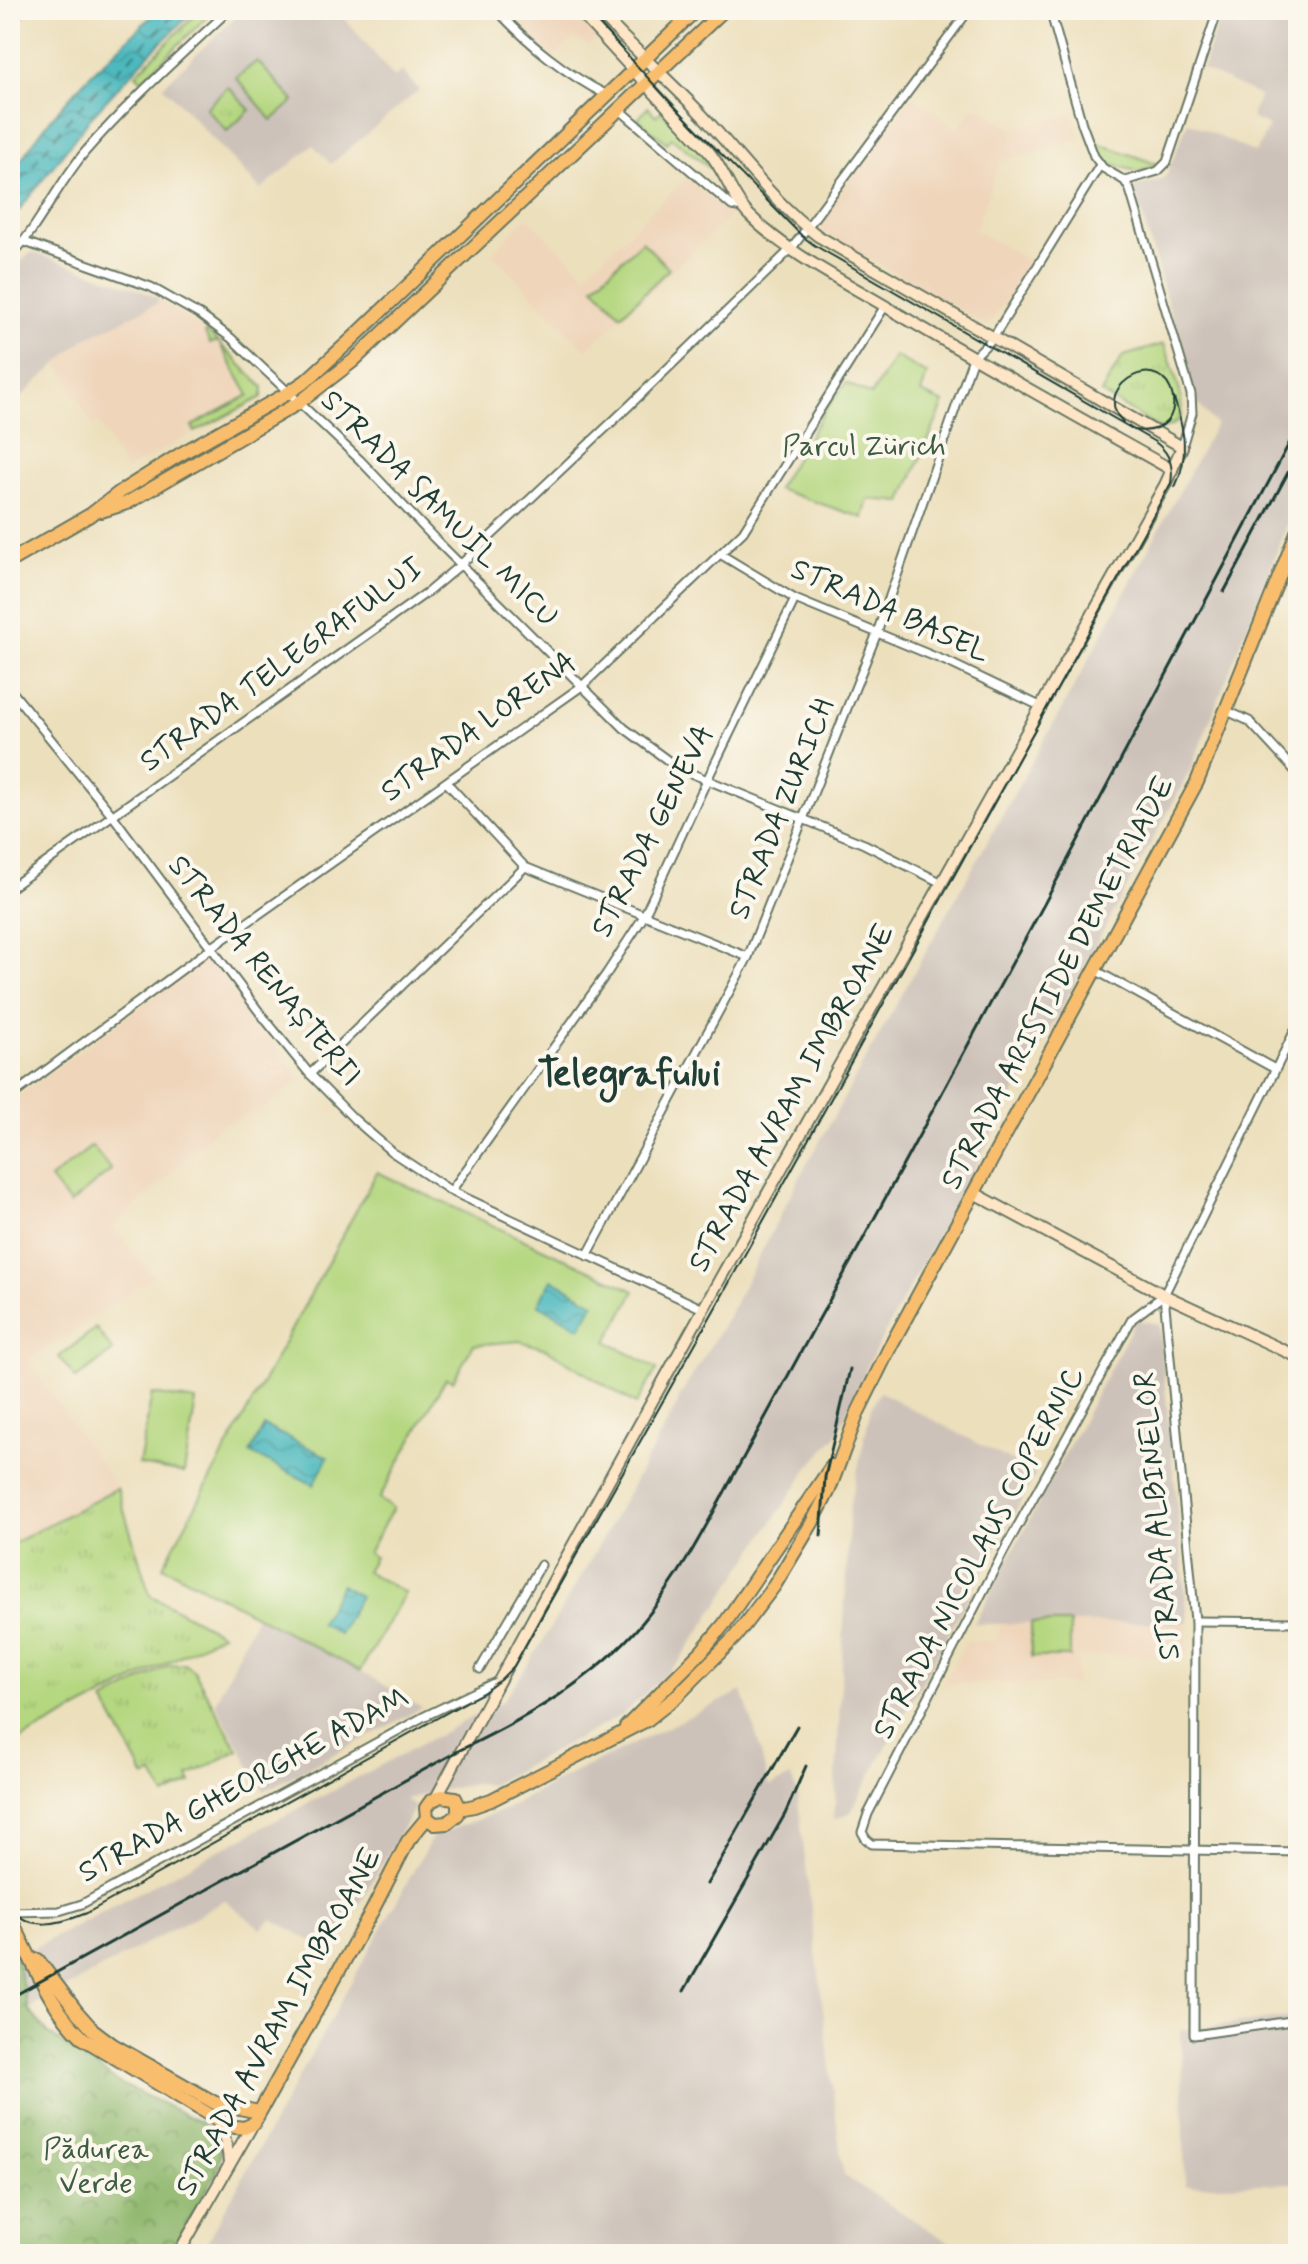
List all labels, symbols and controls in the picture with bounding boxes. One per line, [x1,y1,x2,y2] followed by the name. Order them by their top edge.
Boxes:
[312,382,566,636] street label: STRADA SAMUIL MICU
[782,427,946,466] park label: Parcul Zürich
[132,549,432,781] street label: STRADA TELEGRAFULUI
[785,550,996,672] street label: STRADA BASEL
[373,643,585,811] street label: STRADA LORENA
[720,693,844,925] street label: STRADA ZURICH
[583,718,723,944] street label: STRADA GENEVA
[932,769,1184,1197] street label: STRADA ARISTIDE DEMETRIADE
[159,847,369,1095] street label: STRADA RENAȘTERII
[680,917,904,1279] street label: STRADA AVRAM IMBROANE
[537,1050,721,1103] district label: Telegrafului
[864,1360,1094,1746] street label: STRADA NICOLAUS COPERNIC
[1126,1370,1190,1662] street label: STRADA ALBINELOR
[72,1678,416,1892] street label: STRADA GHEORGHE ADAM
[167,1841,391,2203] street label: STRADA AVRAM IMBROANE
[43,2130,150,2203] park label: Pădurea Verde

